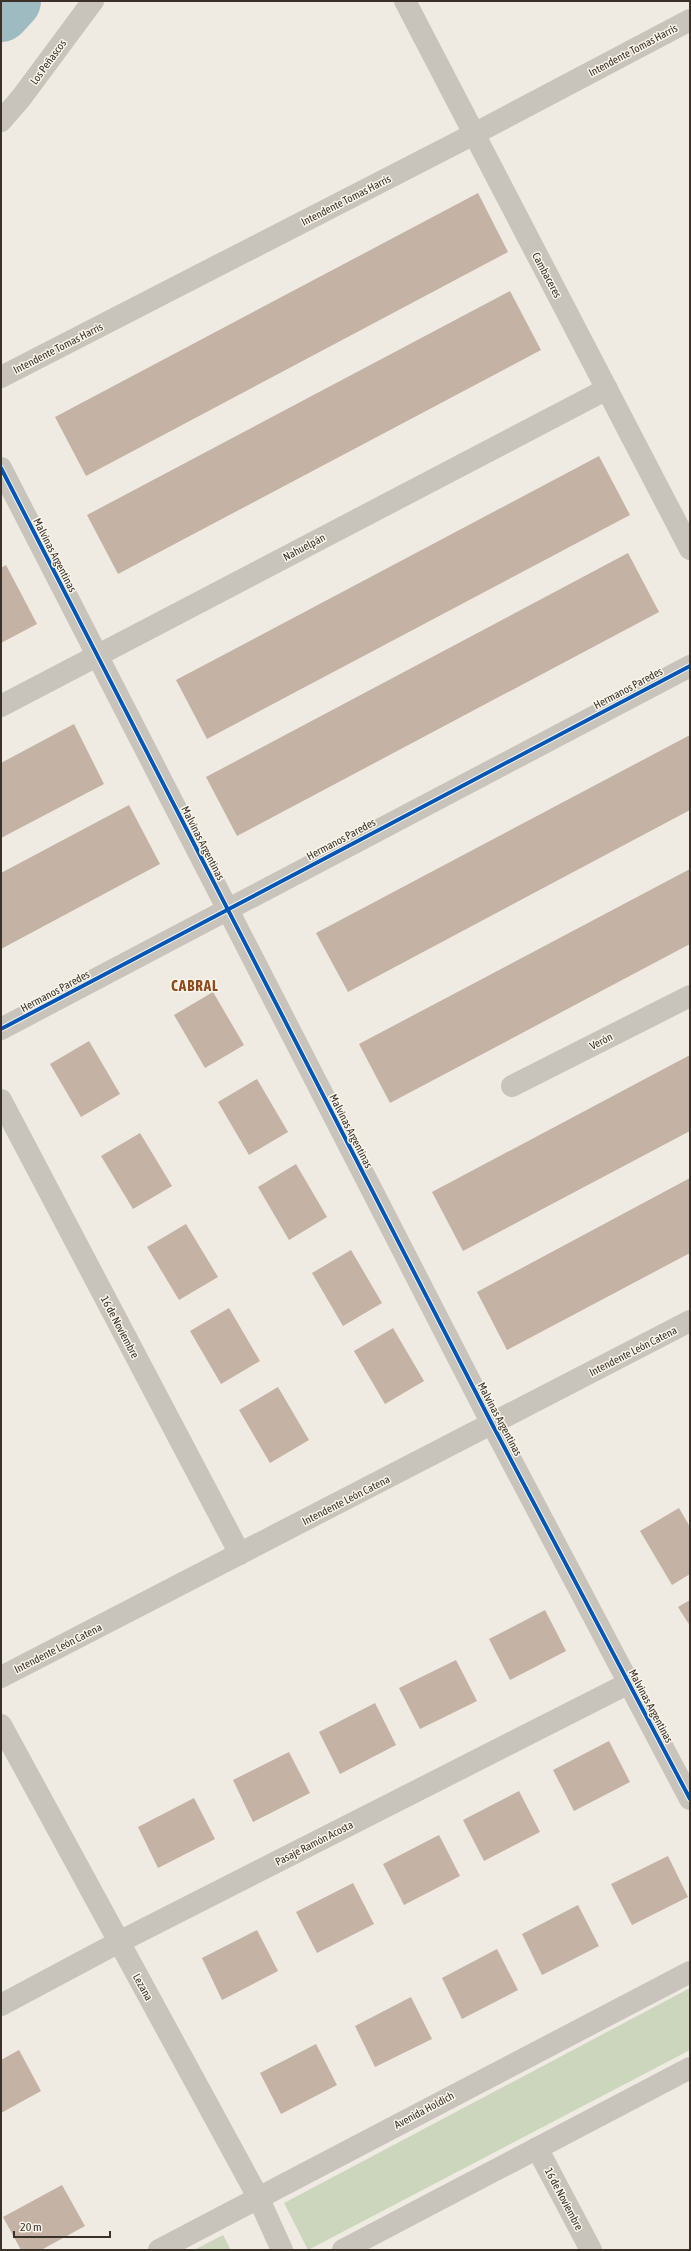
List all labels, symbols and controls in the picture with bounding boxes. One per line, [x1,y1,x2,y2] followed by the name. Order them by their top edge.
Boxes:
[587,21,680,78] street label: Intendente Tomas Harris
[28,37,68,87] street label: Los Peñascos
[299,172,393,228] street label: Intendente Tomas Harris
[530,250,564,300] street label: Cambaceres
[11,320,105,376] street label: Intendente Tomas Harris
[31,516,79,594] street label: Malvinas Argentinas
[281,531,327,563] street label: Nahuelpán
[592,665,665,711] street label: Hermanos Paredes
[179,804,227,882] street label: Malvinas Argentinas
[305,816,378,862] street label: Hermanos Paredes
[19,968,92,1014] street label: Hermanos Paredes
[171,977,219,994] district label: CABRAL
[588,1030,614,1052] street label: Verón
[327,1092,375,1170] street label: Malvinas Argentinas
[99,1294,141,1360] street label: 16 de Noviembre
[587,1324,679,1378] street label: Intendente León Catena
[476,1380,524,1458] street label: Malvinas Argentinas
[300,1473,392,1527] street label: Intendente León Catena
[12,1621,104,1675] street label: Intendente León Catena
[627,1667,675,1745] street label: Malvinas Argentinas
[273,1818,355,1868] street label: Pasaje Ramón Acosta
[131,1972,155,2002] street label: Lezana
[392,2089,456,2131] street label: Avenida Holdich
[543,2166,585,2232] street label: 16 de Noviembre
[14,2213,110,2239] scale bar
[20,2220,42,2234] text: 20 m

